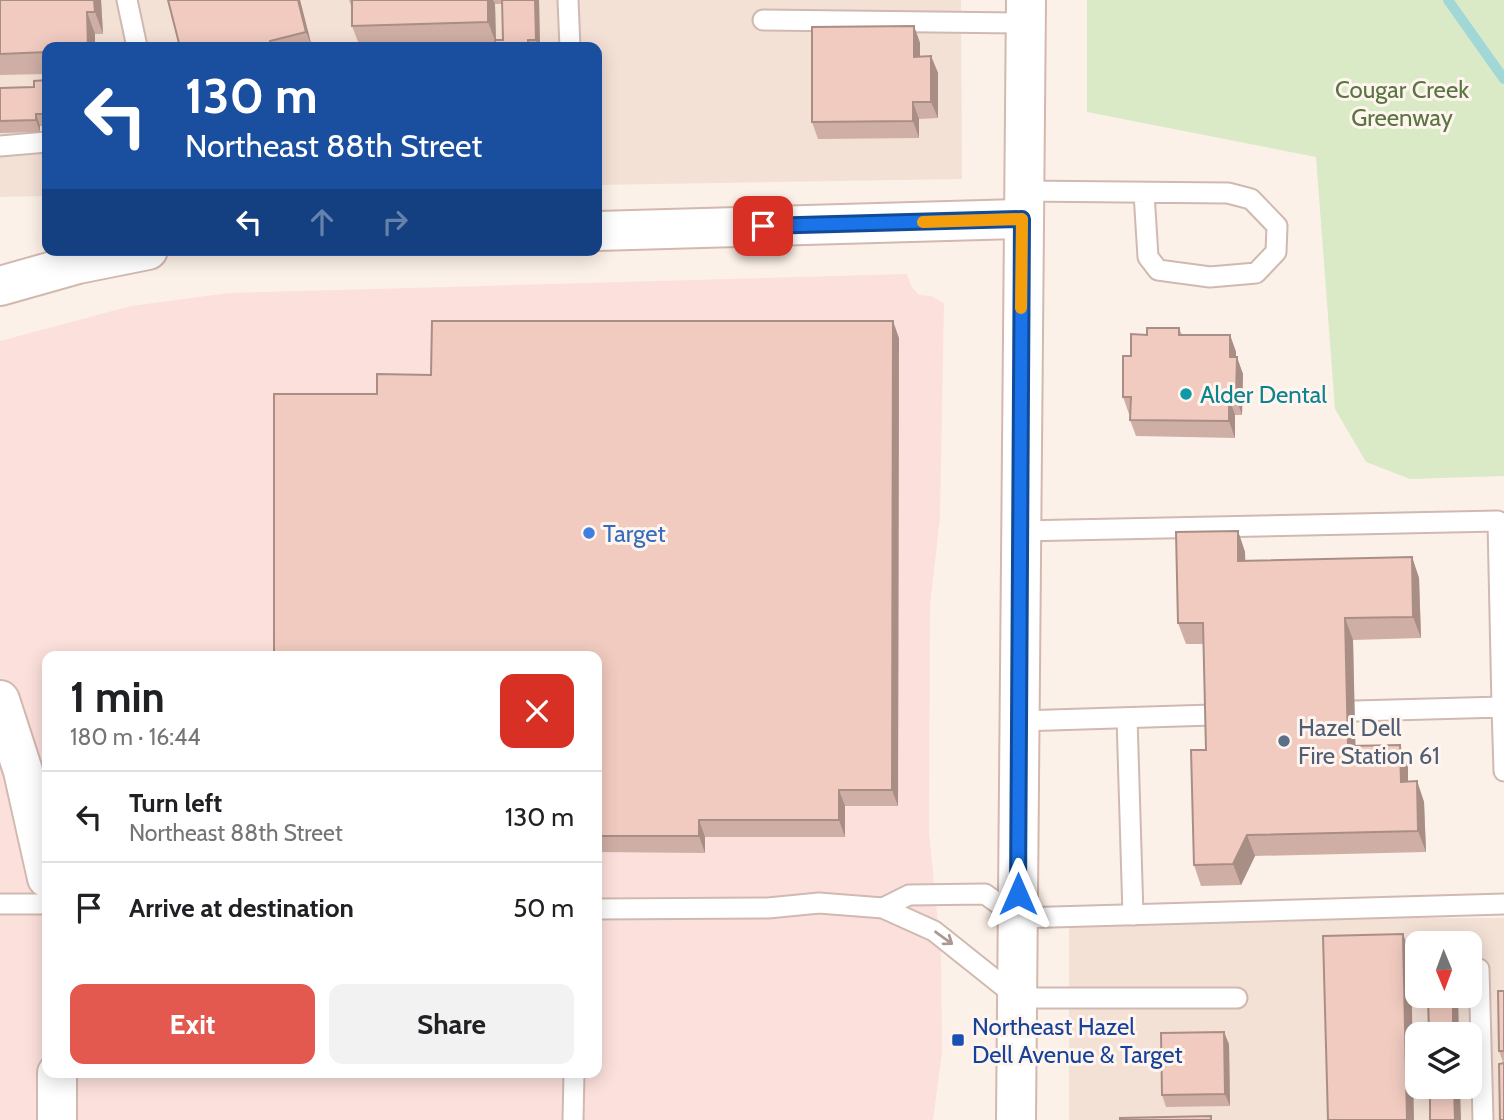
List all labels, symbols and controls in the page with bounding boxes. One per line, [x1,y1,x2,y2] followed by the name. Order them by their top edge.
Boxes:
[185,66,318,125] text: 130 m
[70,70,161,161] icon: left
[1335,75,1469,132] park label: Cougar Creek Greenway
[185,126,482,165] text: Northeast 88th Street
[733,196,793,256] pin
[230,203,268,241] icon: left
[303,203,341,241] icon: ahead
[376,203,414,241] icon: right
[744,207,782,245] icon: arrive
[1200,380,1327,409] place label: Alder Dental
[1178,386,1194,402] marker: Alder Dental
[603,519,666,548] place label: Target
[581,525,597,541] marker: Target
[70,671,165,723] text: 1 min
[500,674,574,748] button: close
[1298,713,1440,770] place label: Hazel Dell Fire Station 61
[70,723,201,751] text: 180 m · 16:44
[1276,733,1292,749] marker: Hazel Dell Fire Station 61
[129,787,222,819] text: Turn left
[70,798,108,836] icon: left
[505,801,574,833] text: 130 m
[129,819,343,847] text: Northeast 88th Street
[981,857,1055,931] position arrow
[70,889,108,927] icon: arrive
[129,892,354,924] text: Arrive at destination
[513,892,574,924] text: 50 m
[934,931,953,946] one-way arrow
[1405,931,1482,1008] north arrow
[1405,931,1482,1099] map controls
[70,984,315,1064] button: Exit
[329,984,574,1064] button: Share
[972,1012,1183,1069] place label: Northeast Hazel Dell Avenue & Target
[1405,1022,1482,1099] button: layers
[950,1032,966,1048] marker: Northeast Hazel Dell Avenue & Target

